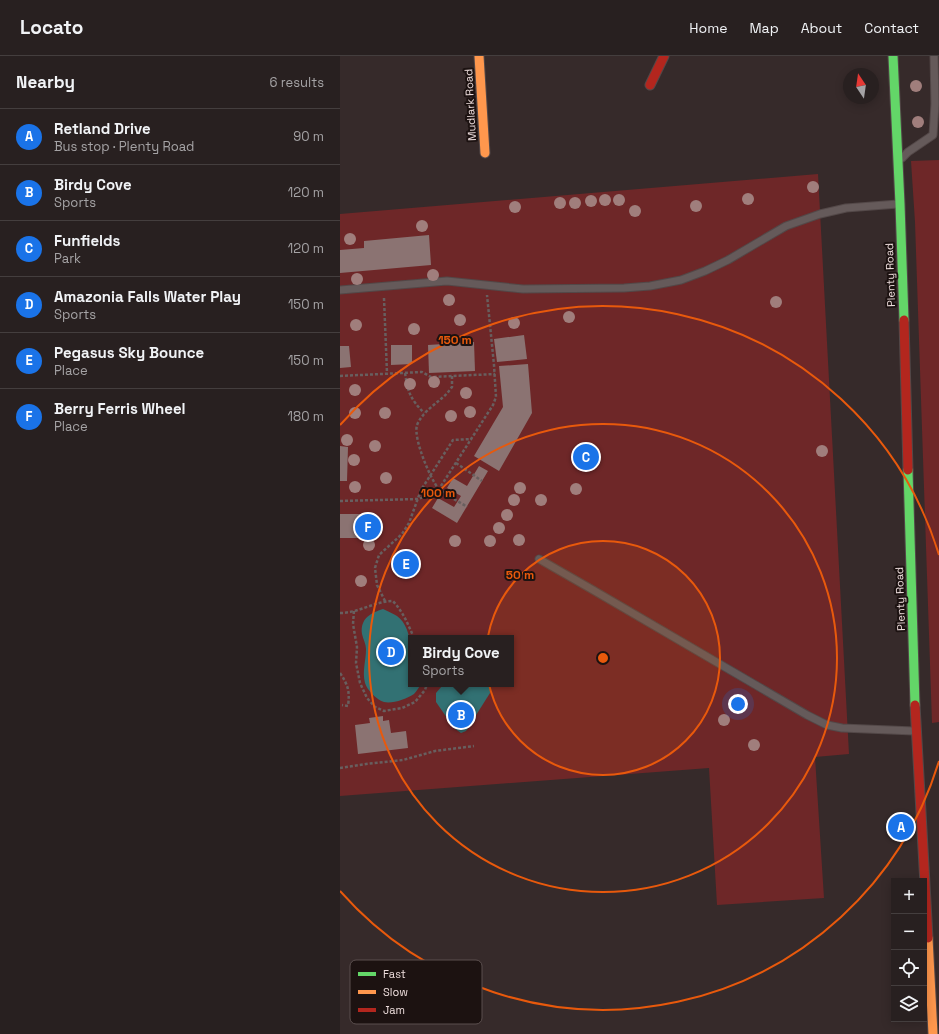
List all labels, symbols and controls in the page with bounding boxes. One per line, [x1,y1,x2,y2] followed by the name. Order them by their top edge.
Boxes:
[20,15,83,40] text: Locato
[689,19,727,37] text: Home
[749,19,779,37] text: Map
[801,19,842,37] text: About
[864,19,919,37] text: Contact
[843,68,879,104] north arrow
[461,69,479,141] street label: Mudlark Road
[16,71,75,93] text: Nearby
[270,74,324,91] text: 6 results
[54,119,151,138] text: Retland Drive
[25,128,33,145] text: A
[293,128,324,145] text: 90 m
[54,138,194,155] text: Bus stop · Plenty Road
[54,175,132,194] text: Birdy Cove
[25,184,33,201] text: B
[288,184,324,201] text: 120 m
[54,194,96,211] text: Sports
[54,231,120,250] text: Funfields
[25,240,33,257] text: C
[288,240,324,257] text: 120 m
[882,243,898,307] street label: Plenty Road
[54,250,81,267] text: Park
[54,287,241,306] text: Amazonia Falls Water Play
[25,296,33,313] text: D
[288,296,324,313] text: 150 m
[54,306,96,323] text: Sports
[438,332,472,348] text: 150 m
[54,343,204,362] text: Pegasus Sky Bounce
[25,352,33,369] text: E
[288,352,324,369] text: 150 m
[54,362,88,379] text: Place
[54,399,186,418] text: Berry Ferris Wheel
[26,408,32,425] text: F
[288,408,324,425] text: 180 m
[54,418,88,435] text: Place
[573,442,599,472] pin: C
[421,485,455,501] text: 100 m
[355,512,381,542] pin: F
[393,549,419,579] pin: E
[506,567,534,583] text: 50 m
[892,567,908,631] street label: Plenty Road
[408,635,514,687] popup
[378,637,404,667] pin: D
[422,643,500,662] text: Birdy Cove
[596,651,610,665] centre of rings
[422,662,464,679] text: Sports
[728,694,748,714] your location
[448,700,474,730] pin: B
[888,812,914,842] pin: A
[891,878,927,1022] map controls
[891,878,927,914] button: +
[891,914,927,950] button: −
[891,950,927,986] button: locate
[350,960,482,1024] legend
[383,967,406,981] text: Fast
[383,985,408,999] text: Slow
[891,986,927,1022] button: layers
[383,1003,405,1017] text: Jam

